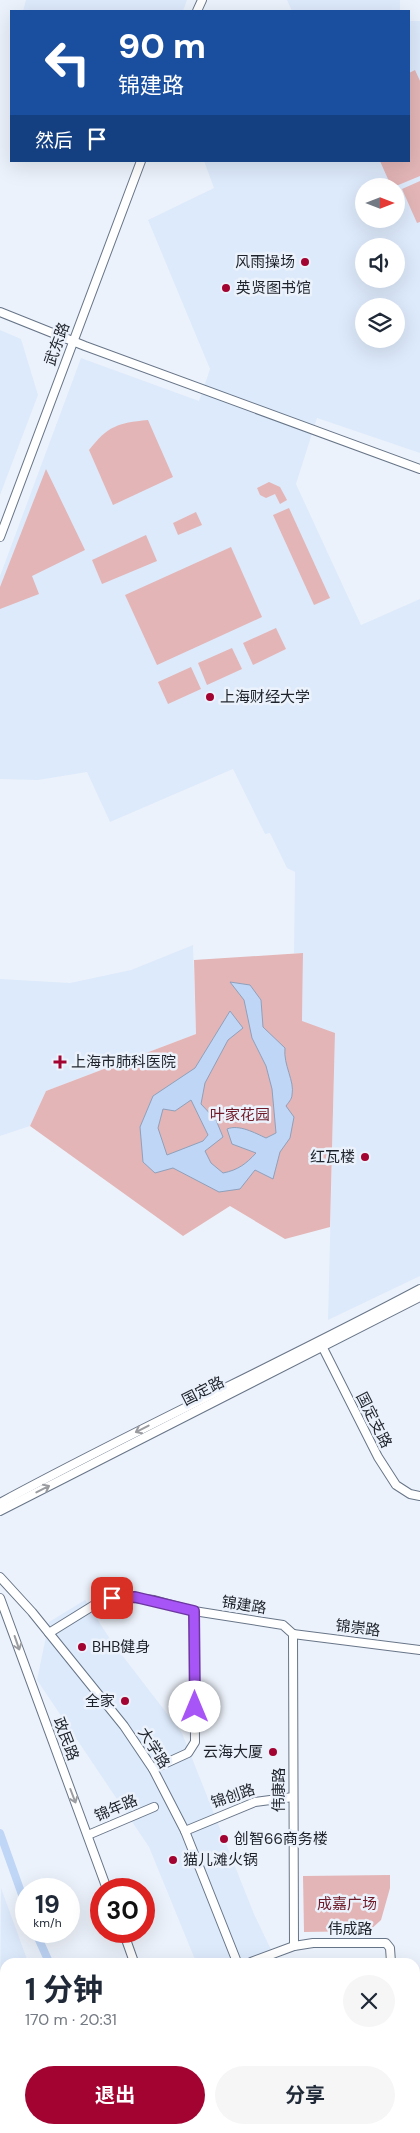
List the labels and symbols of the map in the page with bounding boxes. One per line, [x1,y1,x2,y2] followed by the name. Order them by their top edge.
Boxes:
[355,178,405,228] north arrow
[235,252,295,272] place label: 风雨操场
[299,256,311,268] marker: 风雨操场
[236,278,311,298] place label: 英贤图书馆
[220,282,232,294] marker: 英贤图书馆
[40,319,74,369] street label: 武东路
[220,687,310,707] place label: 上海财经大学
[204,691,216,703] marker: 上海财经大学
[71,1052,176,1072] place label: 上海市肺科医院
[53,1055,67,1069] marker: 上海市肺科医院
[210,1105,270,1125] park label: 叶家花园
[310,1147,355,1167] place label: 红瓦楼
[359,1151,371,1163] marker: 红瓦楼
[178,1372,228,1410] street label: 国定路
[351,1389,397,1451] street label: 国定支路
[135,1425,150,1435] one-way arrow
[36,1484,51,1494] one-way arrow
[91,1577,133,1619] pin
[220,1592,268,1618] street label: 锦建路
[334,1615,382,1641] street label: 锦崇路
[13,1635,22,1651] one-way arrow
[92,1637,150,1657] place label: BHB健身
[76,1641,88,1653] marker: BHB健身
[168,1680,220,1732] position arrow
[85,1691,115,1711] place label: 全家
[119,1695,131,1707] marker: 全家
[49,1714,83,1764] street label: 政民路
[134,1724,174,1772] street label: 大学路
[203,1742,263,1762] place label: 云海大厦
[267,1746,279,1758] marker: 云海大厦
[269,1767,289,1813] street label: 伟康路
[208,1779,258,1813] street label: 锦创路
[69,1788,78,1803] one-way arrow
[91,1790,141,1826] street label: 锦年路
[234,1829,328,1849] place label: 创智66商务楼
[218,1833,230,1845] marker: 创智66商务楼
[183,1850,258,1870] place label: 猫儿滩火锅
[167,1854,179,1866] marker: 猫儿滩火锅
[90,1878,155,1943] speed limit sign: 30
[317,1894,377,1914] park label: 成嘉广场
[327,1919,373,1939] street label: 伟成路

